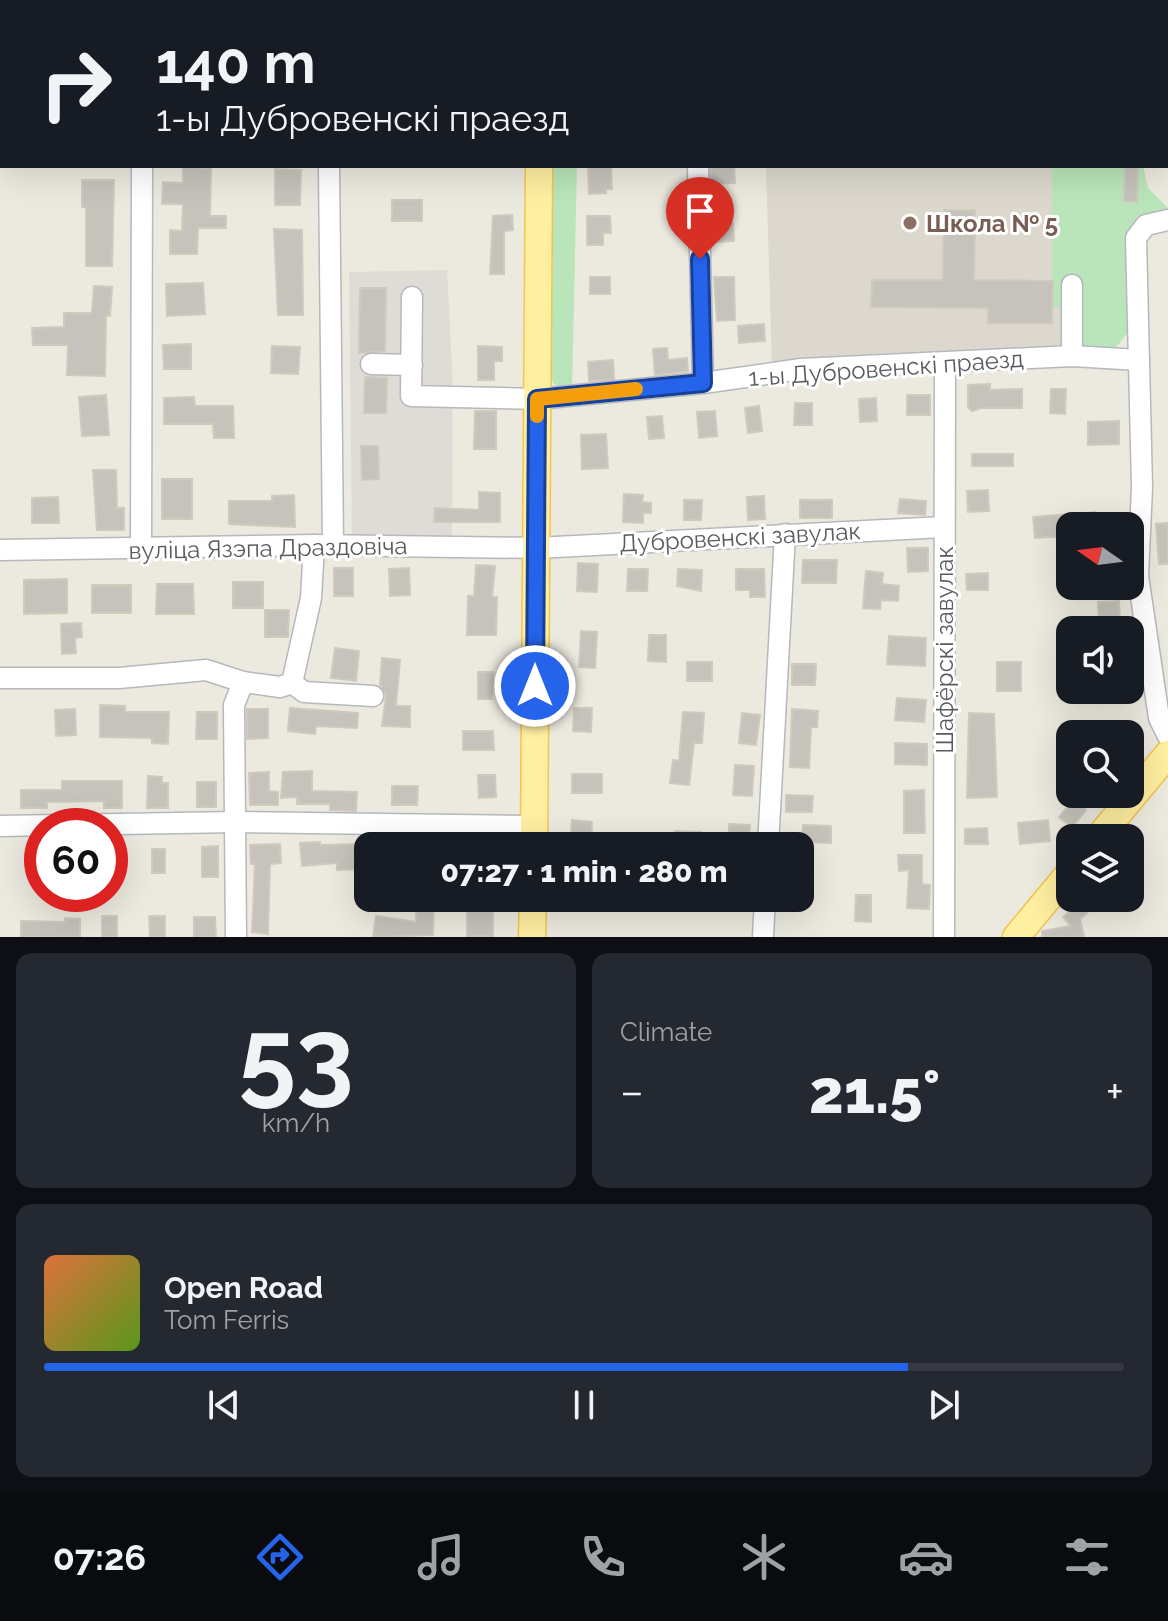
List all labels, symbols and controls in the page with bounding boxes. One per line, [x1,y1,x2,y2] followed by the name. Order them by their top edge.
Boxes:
[156,30,316,96] text: 140 m
[24,32,128,136] icon: right
[156,97,569,139] text: 1-ы Дубровенскі праезд
[666,177,734,259] pin
[678,189,722,233] icon: arrive
[926,209,1058,238] place label: Школа № 5
[901,214,919,232] marker: Школа № 5
[748,344,1025,392] street label: 1-ы Дубровенскі праезд
[1056,512,1144,600] north arrow
[1056,512,1144,912] map controls
[619,516,861,558] street label: Дубровенскі завулак
[128,531,408,565] street label: вуліца Язэпа Драздовіча
[930,546,959,754] street label: Шафёрскі завулак
[1056,616,1144,704] button: sound
[493,644,577,728] position arrow
[1056,720,1144,808] button: search
[24,808,128,912] speed limit sign: 60
[1056,824,1144,912] button: layers
[440,854,728,889] text: 07:27 · 1 min · 280 m
[238,995,354,1117] text: 53
[620,1017,712,1047] text: Climate
[809,1057,940,1127] text: 21.5°
[620,1066,644,1117] text: −
[1106,1066,1124,1117] text: +
[262,1108,330,1138] text: km/h
[164,1270,323,1305] text: Open Road
[164,1305,289,1335] text: Tom Ferris
[202,1383,246,1427] icon: previous
[562,1383,606,1427] icon: pause
[922,1383,966,1427] icon: next
[252,1529,308,1585] icon: directions
[413,1529,469,1585] icon: music
[575,1529,631,1585] icon: phone
[736,1529,792,1585] icon: climate
[898,1529,954,1585] icon: car
[1059,1529,1115,1585] icon: filters
[53,1536,146,1578] text: 07:26

